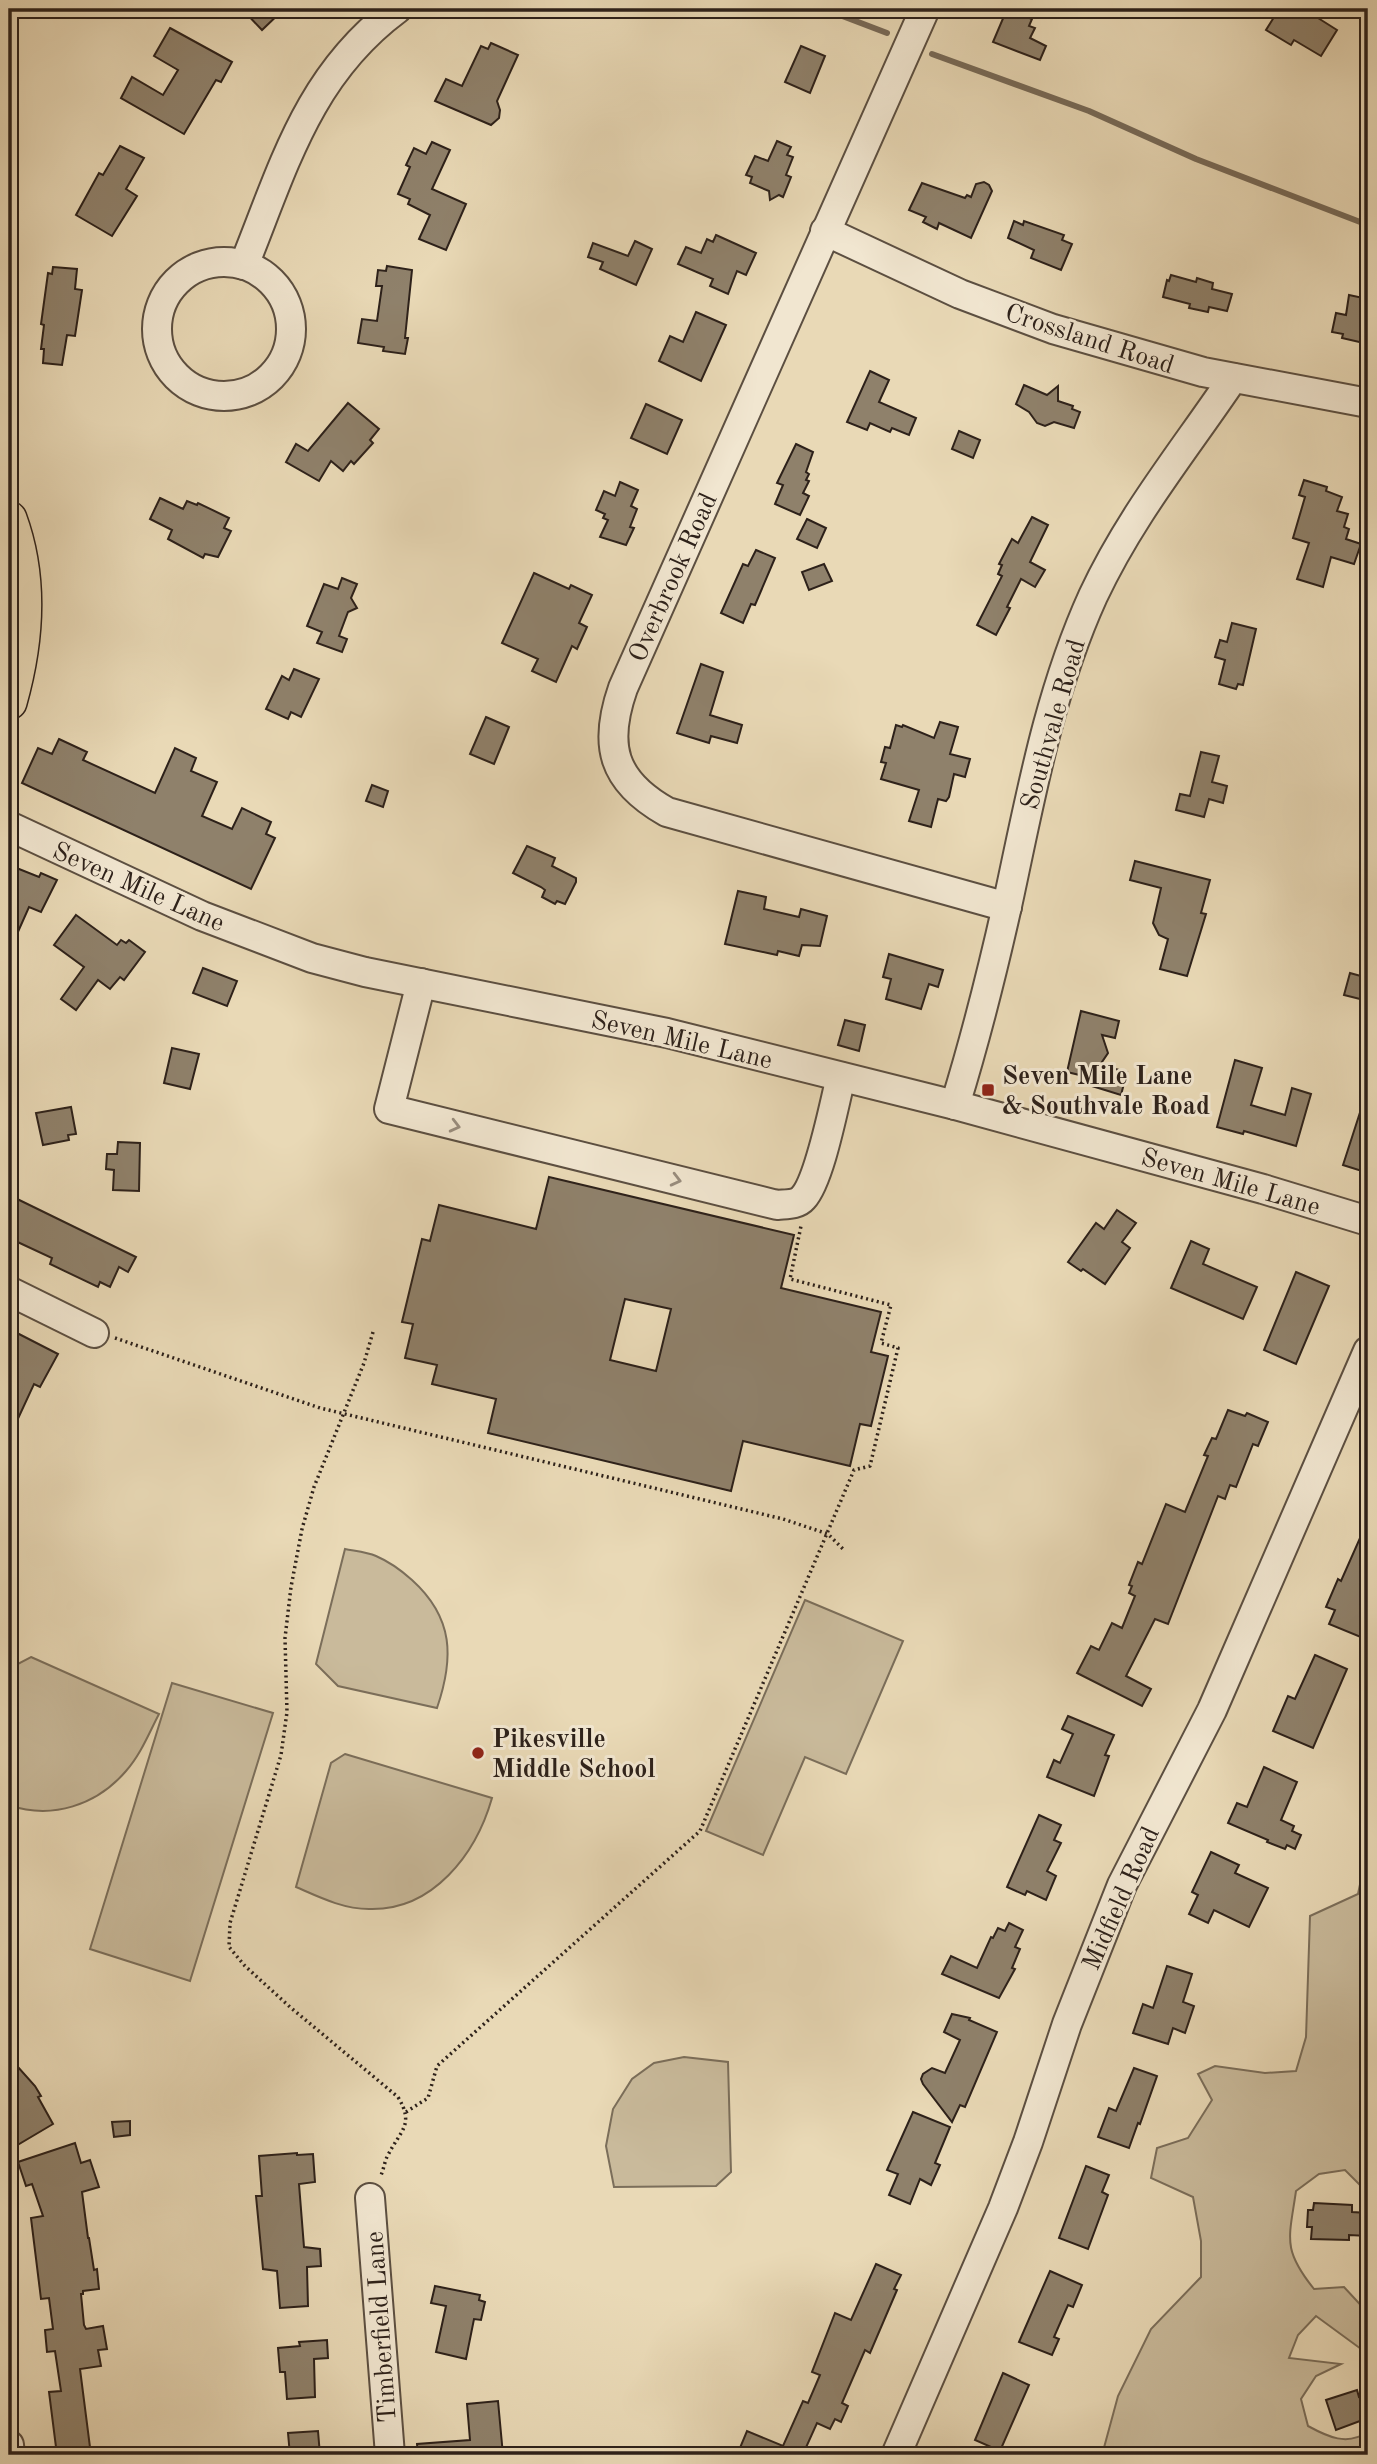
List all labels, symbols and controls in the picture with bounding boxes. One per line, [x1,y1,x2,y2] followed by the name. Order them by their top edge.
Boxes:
[1002,300,1177,379] street label: Crossland Road
[625,489,723,666] street label: Overbrook Road
[1017,636,1091,813] street label: Southvale Road
[48,838,228,937] street label: Seven Mile Lane
[588,1007,775,1074] street label: Seven Mile Lane
[1002,1064,1210,1120] place label: Seven Mile Lane & Southvale Road
[980,1082,996,1098] marker: Seven Mile Lane & Southvale Road
[449,1118,461,1132] one-way arrow
[1138,1145,1323,1221] street label: Seven Mile Lane
[670,1172,682,1186] one-way arrow
[492,1727,655,1783] place label: Pikesville Middle School
[470,1745,486,1761] marker: Pikesville Middle School
[1079,1823,1165,1974] street label: Midfield Road
[362,2230,402,2424] street label: Timberfield Lane

